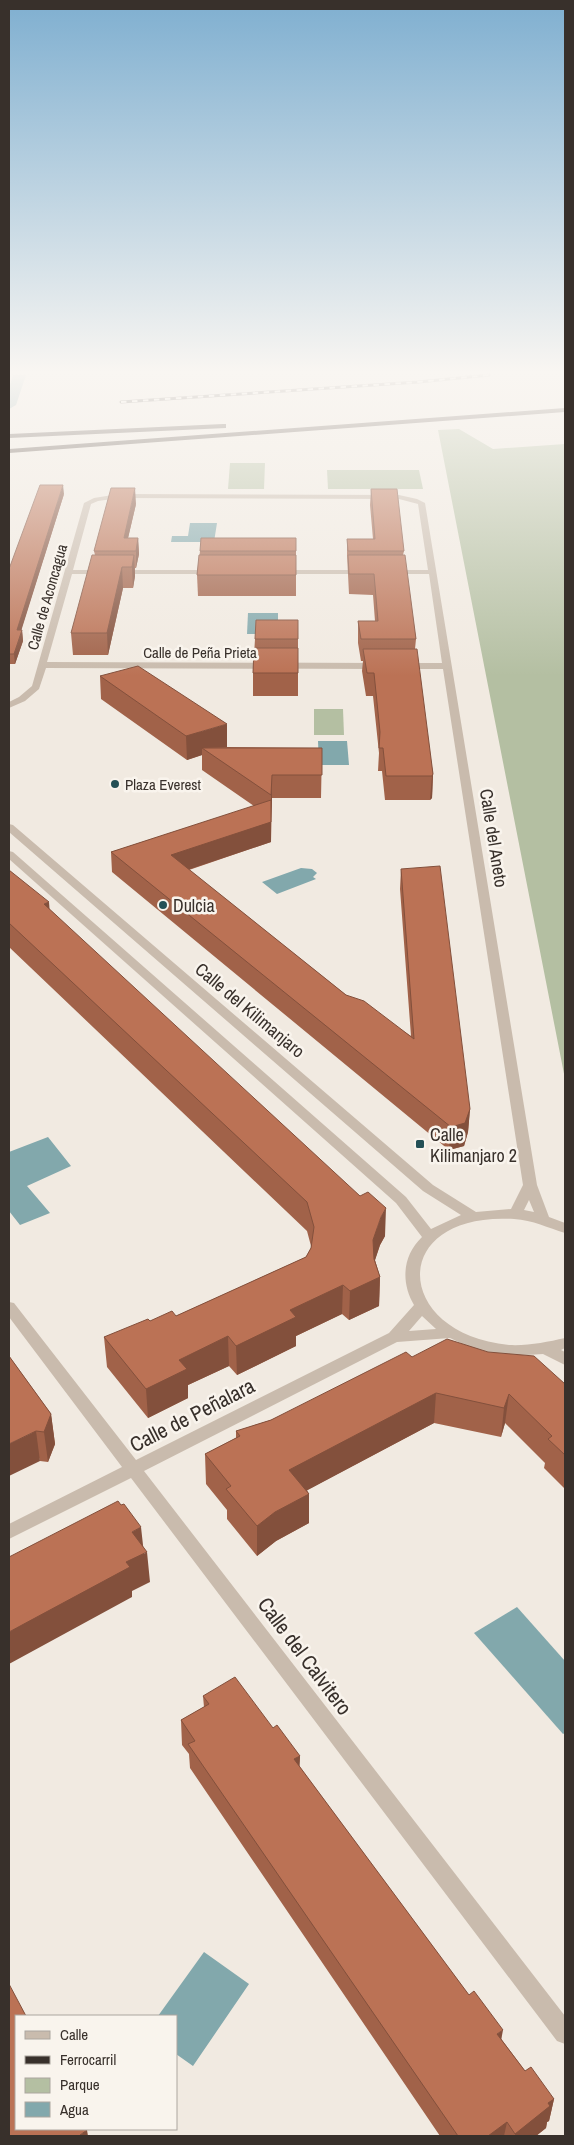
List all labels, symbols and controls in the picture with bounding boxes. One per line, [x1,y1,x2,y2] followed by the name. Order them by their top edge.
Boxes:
[22,541,72,652] street label: Calle de Aconcagua
[143,642,257,663] street label: Calle de Peña Prieta
[125,774,201,795] place label: Plaza Everest
[109,778,121,790] marker: Plaza Everest
[474,787,514,889] street label: Calle del Aneto
[173,893,215,918] place label: Dulcia
[157,899,169,911] marker: Dulcia
[190,957,310,1063] street label: Calle del Kilimanjaro
[430,1122,517,1168] place label: Calle Kilimanjaro 2
[414,1138,426,1150] marker: Calle Kilimanjaro 2
[124,1371,260,1459] street label: Calle de Peñalara
[251,1591,359,1721] street label: Calle del Calvitero
[15,2015,178,2130] legend
[60,2024,88,2045] text: Calle
[60,2049,116,2070] text: Ferrocarril
[60,2074,100,2095] text: Parque
[59,2099,89,2120] text: Agua

